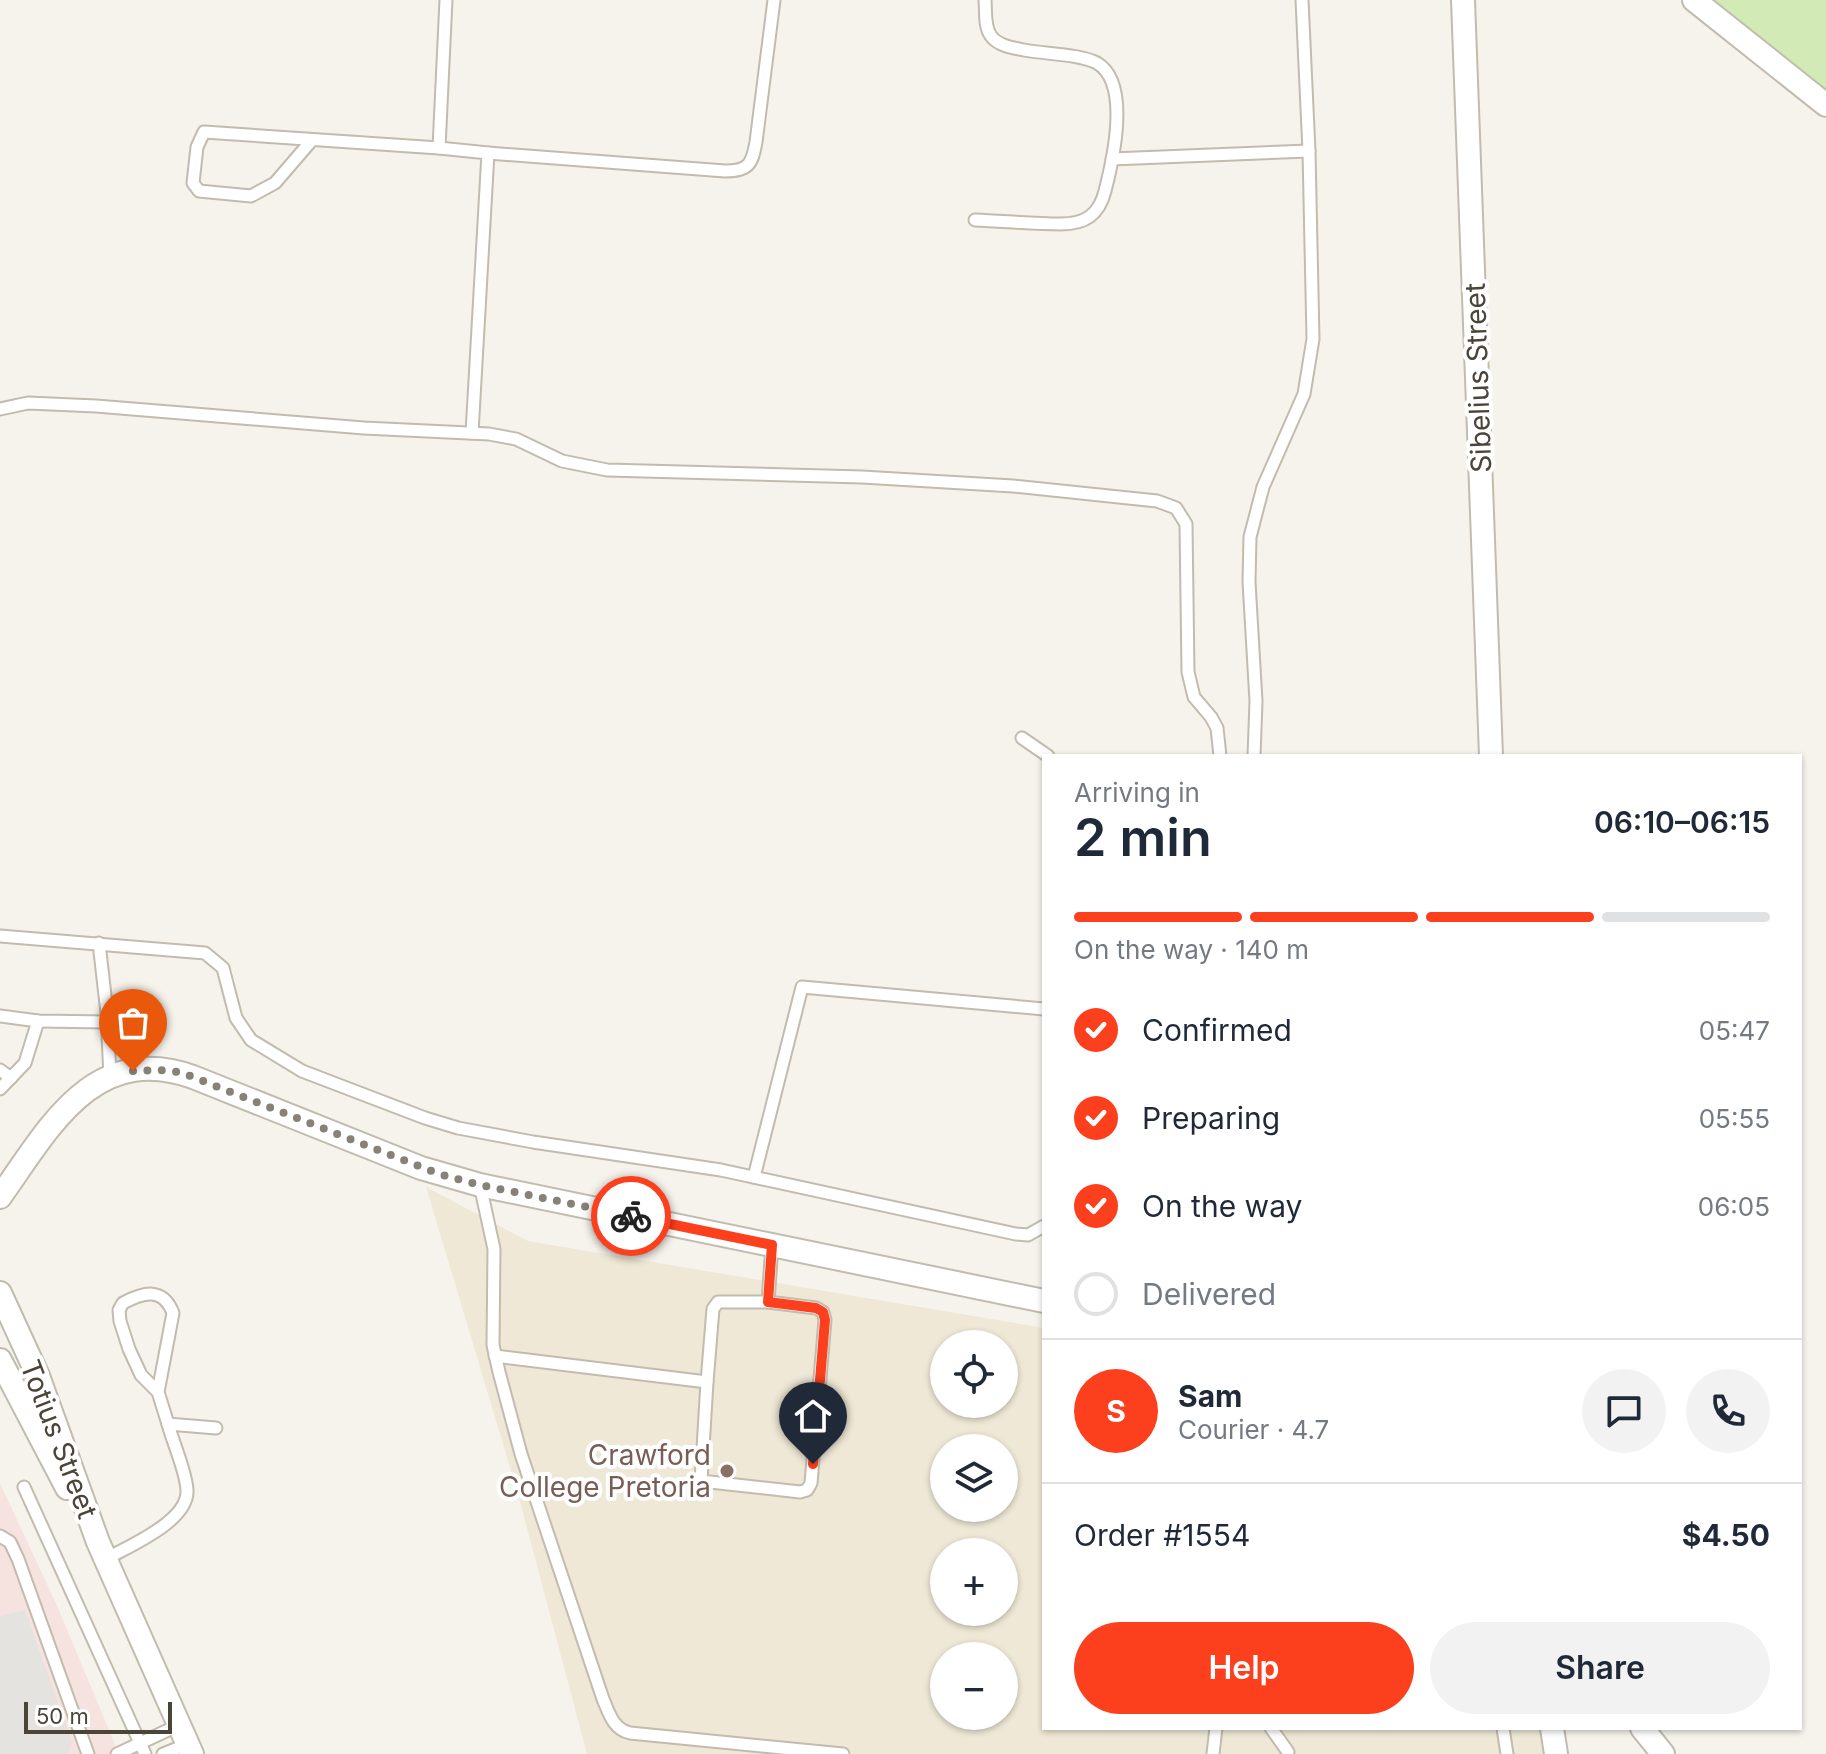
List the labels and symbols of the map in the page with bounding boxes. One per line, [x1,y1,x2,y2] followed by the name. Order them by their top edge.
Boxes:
[1458,282,1498,474] street label: Sibelius Street
[99,989,167,1071] pin
[591,1176,671,1256] courier
[13,1355,105,1523] street label: Totius Street
[779,1382,847,1464] pin
[499,1438,711,1504] place label: Crawford College Pretoria
[718,1462,736,1480] marker: Crawford College Pretoria
[24,1698,172,1734] scale bar

